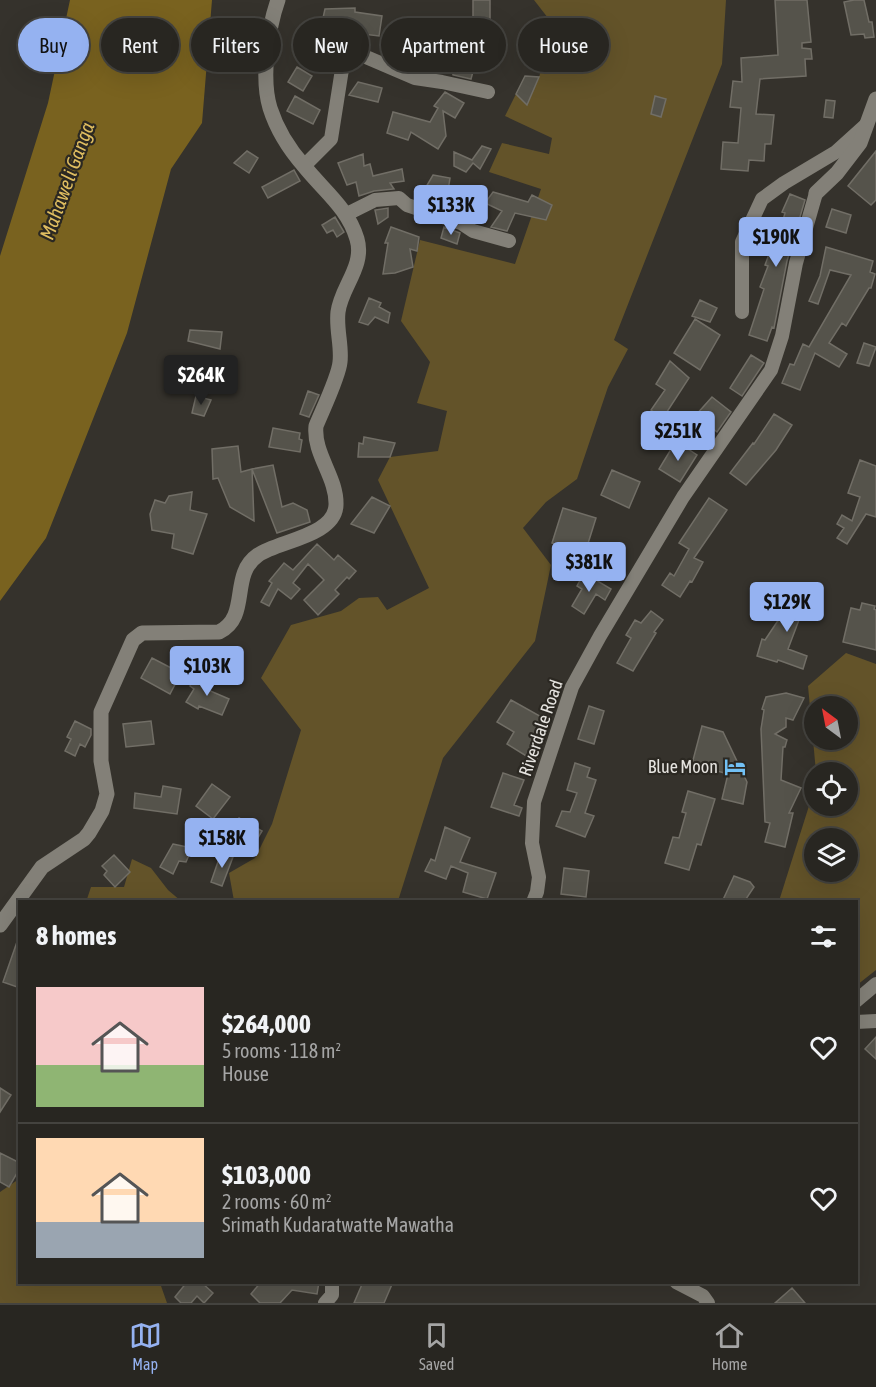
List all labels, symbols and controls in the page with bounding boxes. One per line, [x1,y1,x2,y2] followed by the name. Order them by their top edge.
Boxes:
[18,18,89,72] chip: Buy
[101,18,179,72] chip: Rent
[191,18,281,72] chip: Filters
[293,18,369,72] chip: New
[381,18,506,72] chip: Apartment
[518,18,609,72] chip: House
[35,119,98,243] water label: Mahaweli Ganga
[409,185,493,236] pin: $133K
[428,193,474,216] text: $133K
[734,217,818,268] pin: $190K
[753,225,799,248] text: $190K
[159,355,243,406] pin: $264K
[178,363,224,386] text: $264K
[636,411,720,462] pin: $251K
[655,419,701,442] text: $251K
[547,542,631,593] pin: $381K
[566,550,612,573] text: $381K
[745,582,829,633] pin: $129K
[764,590,810,613] text: $129K
[165,646,249,697] pin: $103K
[184,654,230,677] text: $103K
[514,677,567,779] street label: Riverdale Road
[804,696,858,750] north arrow
[804,696,858,882] map controls
[723,755,747,779] hotel icon: Blue Moon
[648,756,718,777] place label: Blue Moon
[804,762,858,816] button: locate
[180,818,264,869] pin: $158K
[199,826,245,849] text: $158K
[804,828,858,882] button: layers
[807,920,840,953] icon: filters
[36,921,116,951] text: 8 homes
[222,1009,311,1039] text: $264,000
[84,1011,156,1083] icon: home
[807,1031,840,1064] icon: heart
[222,1039,341,1062] text: 5 rooms · 118 m²
[222,1062,269,1085] text: House
[222,1160,311,1190] text: $103,000
[84,1162,156,1234] icon: home
[807,1182,840,1215] icon: heart
[222,1190,332,1213] text: 2 rooms · 60 m²
[222,1213,454,1236] text: Srimath Kudaratwatte Mawatha
[129,1319,162,1373] tab: Map
[419,1319,454,1373] tab: Saved
[712,1319,747,1373] tab: Home

